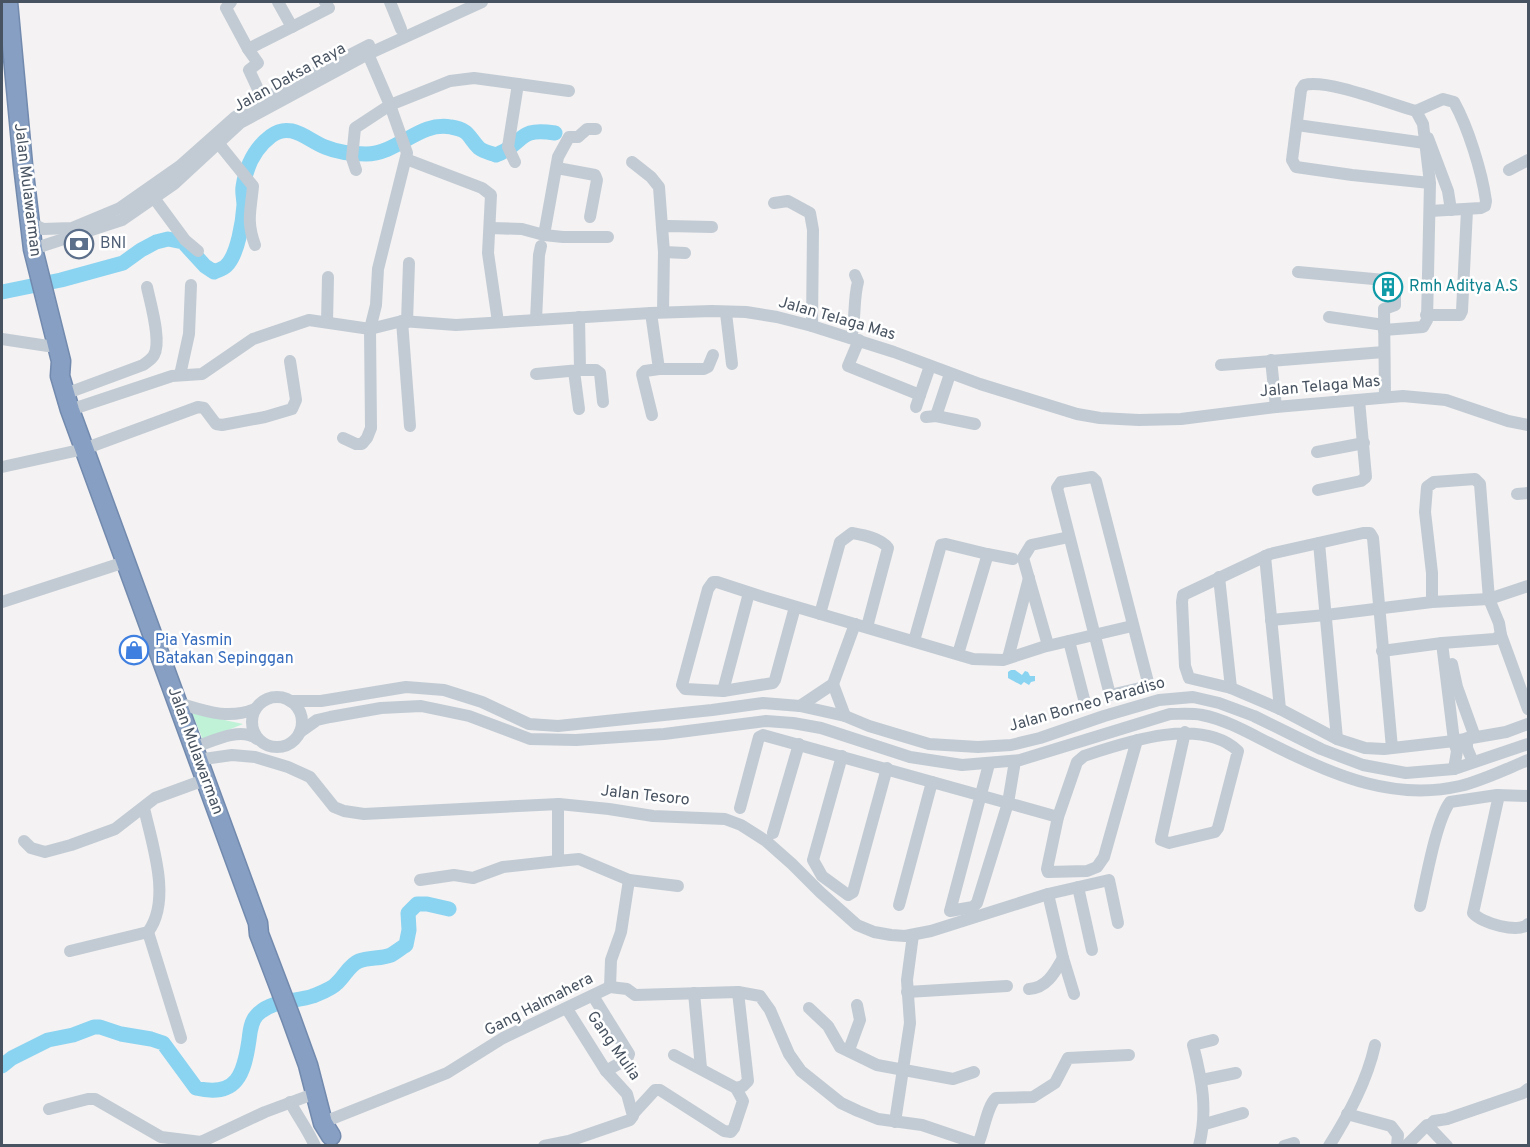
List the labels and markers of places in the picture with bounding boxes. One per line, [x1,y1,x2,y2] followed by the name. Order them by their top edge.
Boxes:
[63,228,95,260] bank icon: BNI
[100,234,126,254] place label: BNI
[1372,271,1404,303] building icon: Rmh Aditya A.S
[1409,277,1518,297] place label: Rmh Aditya A.S
[155,631,294,669] place label: Pia Yasmin Batakan Sepinggan
[118,634,150,666] shop icon: Pia Yasmin Batakan Sepinggan

